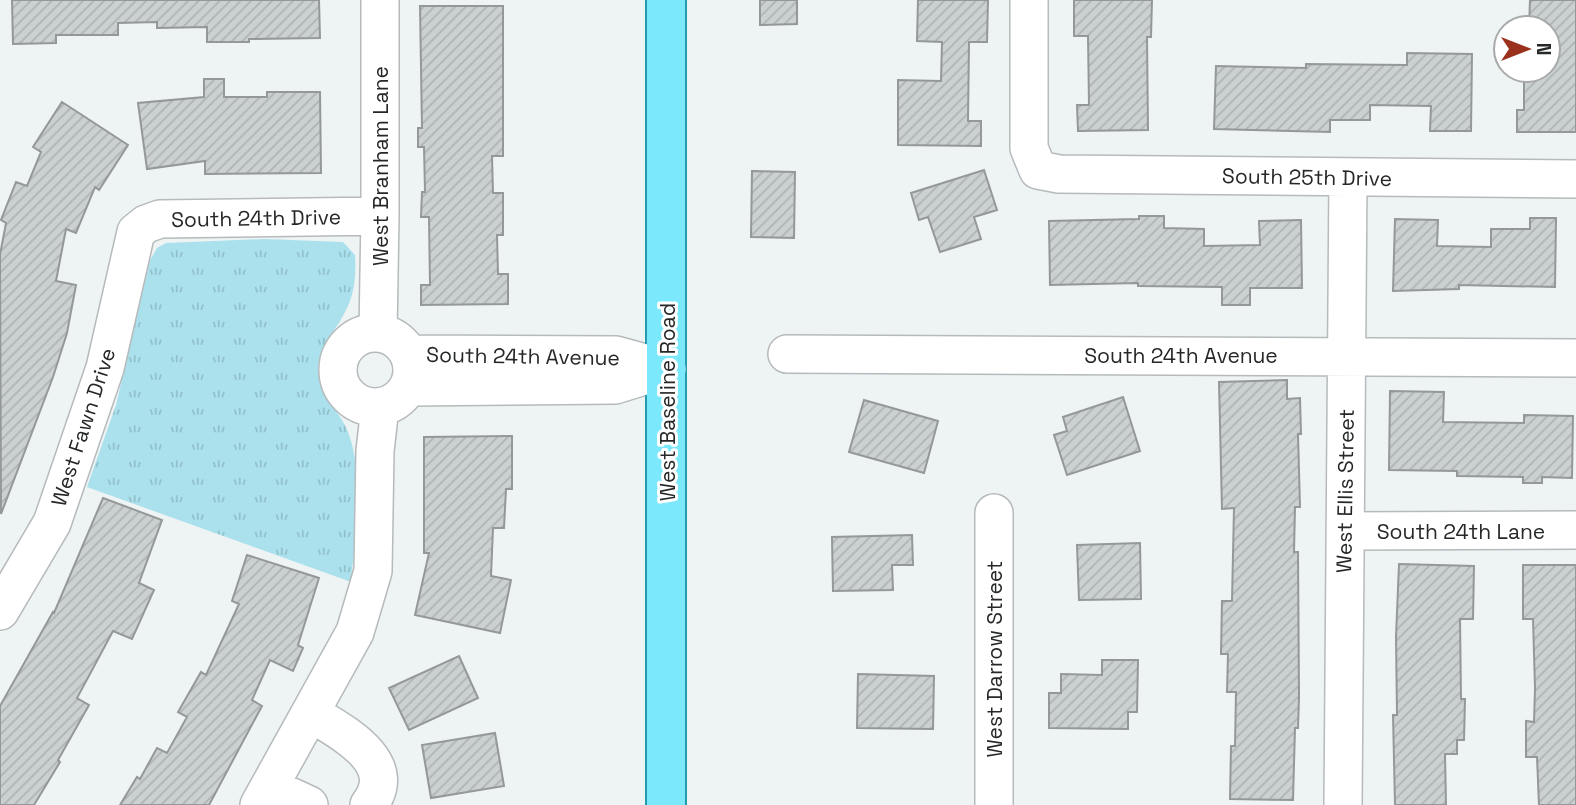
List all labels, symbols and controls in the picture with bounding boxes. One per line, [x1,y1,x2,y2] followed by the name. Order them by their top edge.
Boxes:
[1492,14,1562,84] north arrow
[1531,43,1556,55] text: N
[367,66,394,266] street label: West Branham Lane
[1222,162,1392,192] street label: South 25th Drive
[171,203,341,233] street label: South 24th Drive
[654,303,681,501] street label: West Baseline Road
[426,341,620,371] street label: South 24th Avenue
[1084,342,1278,369] street label: South 24th Avenue
[45,344,121,510] street label: West Fawn Drive
[1330,409,1360,573] street label: West Ellis Street
[1377,518,1545,545] street label: South 24th Lane
[981,560,1008,758] street label: West Darrow Street

